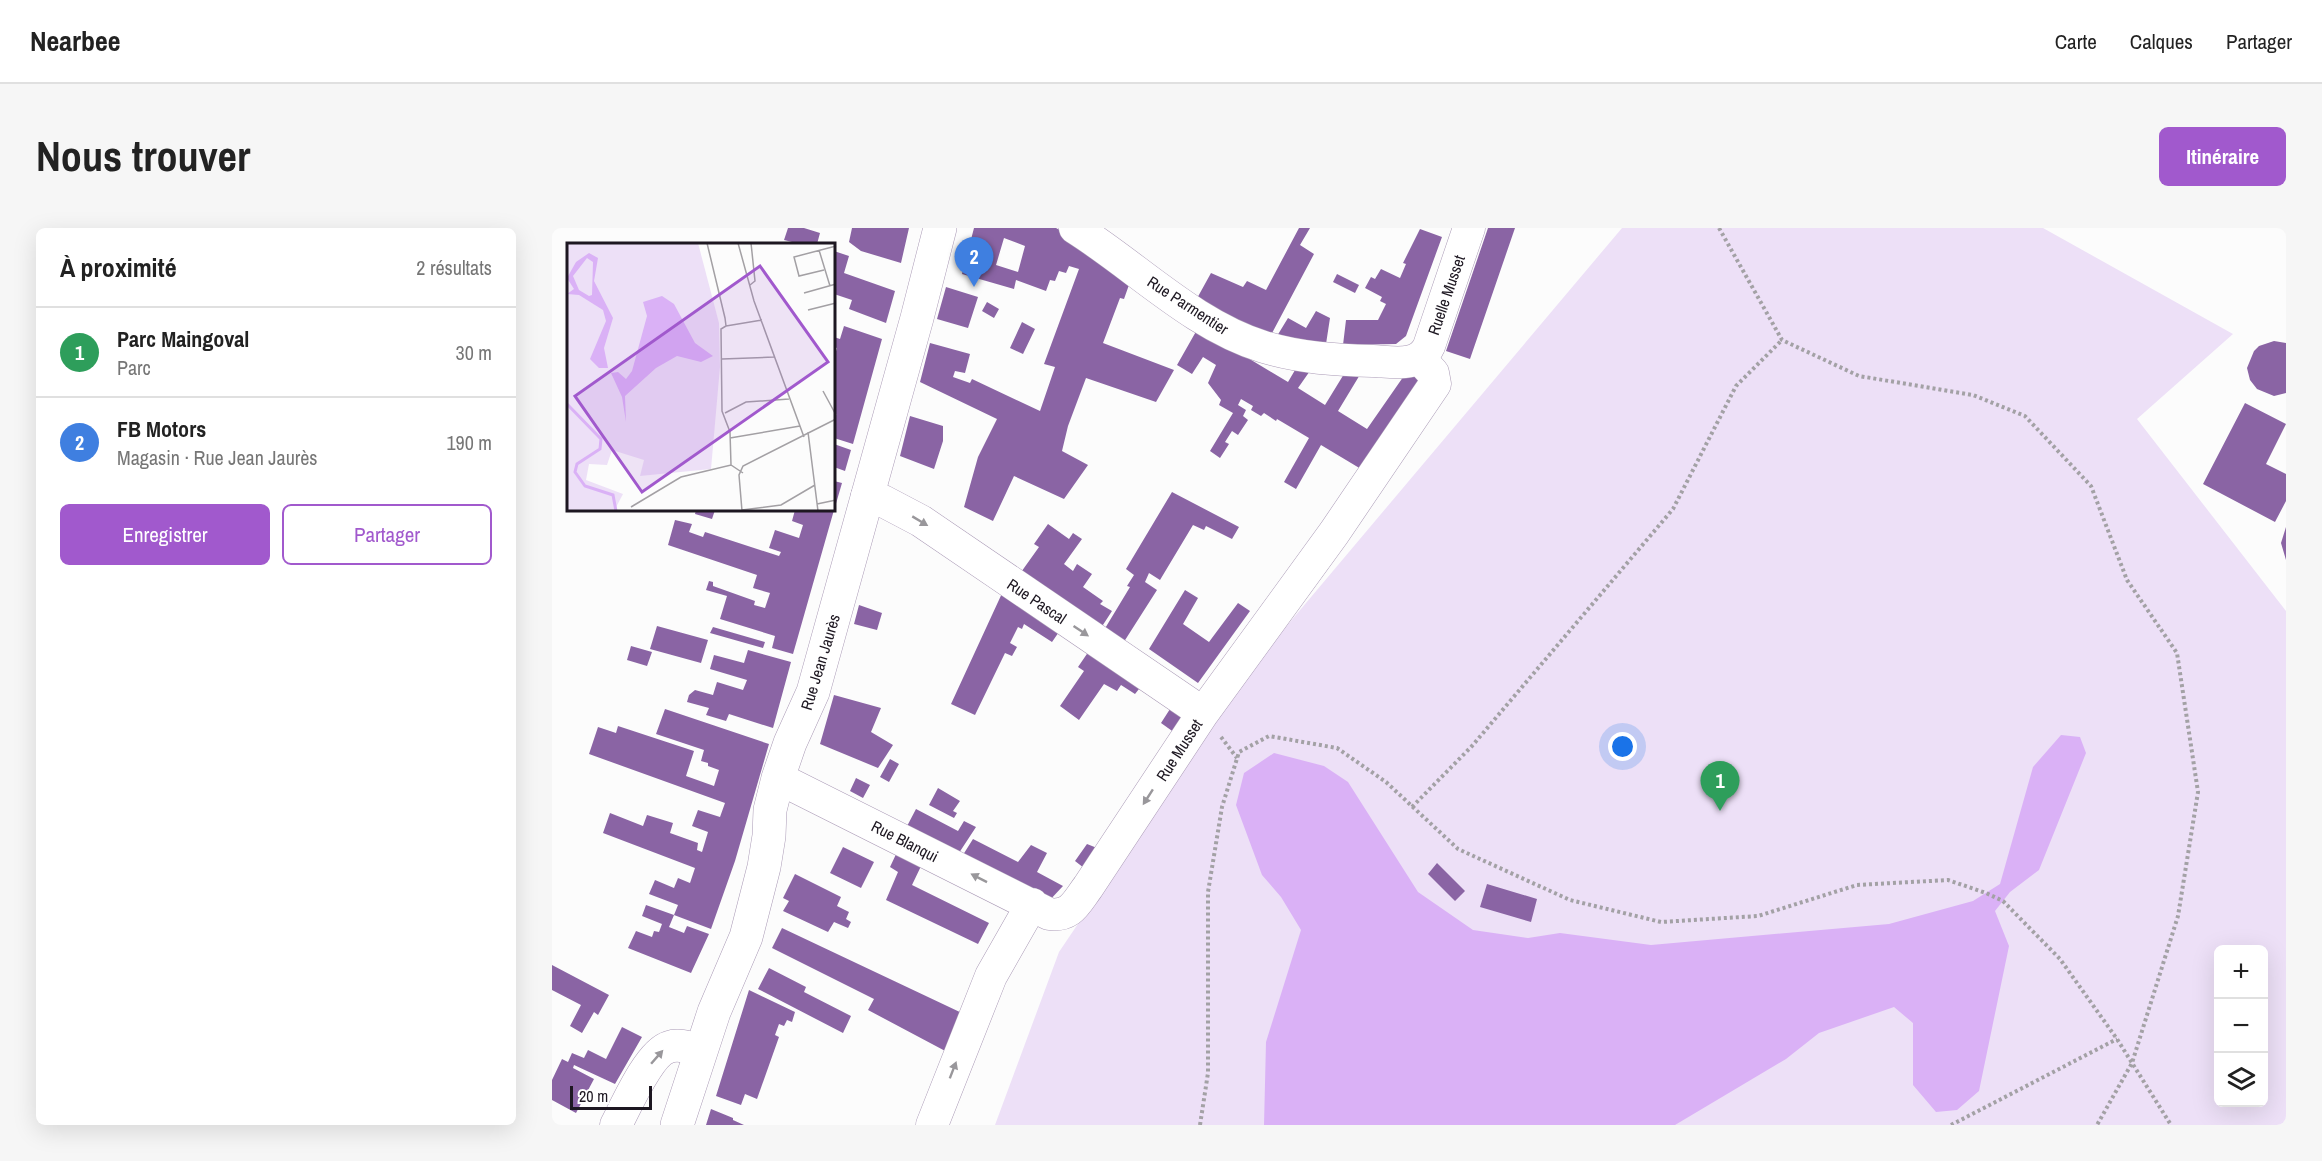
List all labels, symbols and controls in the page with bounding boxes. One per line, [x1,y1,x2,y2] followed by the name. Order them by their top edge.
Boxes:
[30,22,121,60] text: Nearbee
[2055,27,2097,56] text: Carte
[2130,27,2193,56] text: Calques
[2226,27,2292,56] text: Partager
[2159,127,2286,186] button: Itinéraire
[36,128,250,184] text: Nous trouver
[954,238,994,287] pin: 2
[567,243,836,512] inset map
[60,250,177,285] text: À proximité
[1422,252,1470,338] street label: Ruelle Musset
[416,254,492,281] text: 2 résultats
[1143,271,1233,340] street label: Rue Parmentier
[117,324,249,354] text: Parc Maingoval
[75,339,84,366] text: 1
[456,339,492,366] text: 30 m
[117,354,151,381] text: Parc
[117,414,206,444] text: FB Motors
[75,429,84,456] text: 2
[446,429,492,456] text: 190 m
[117,444,318,471] text: Magasin · Rue Jean Jaurès
[60,504,270,565] button: Enregistrer
[282,504,492,565] button: Partager
[912,515,928,526] one-way arrow
[1003,573,1071,629] street label: Rue Pascal
[795,611,845,713] street label: Rue Jean Jaurès
[1073,625,1089,636] one-way arrow
[1151,714,1207,785] street label: Rue Musset
[1608,732,1637,761] your location
[1700,762,1740,811] pin: 1
[1142,789,1153,805] one-way arrow
[868,815,942,867] street label: Rue Blanqui
[971,873,988,883] one-way arrow
[2214,945,2268,1107] map controls
[2214,945,2268,999] button: +
[2214,999,2268,1053] button: −
[650,1049,663,1065] one-way arrow
[2214,1053,2268,1107] button: layers
[948,1061,958,1079] one-way arrow
[570,1083,652,1110] scale bar
[579,1085,608,1107] text: 20 m

